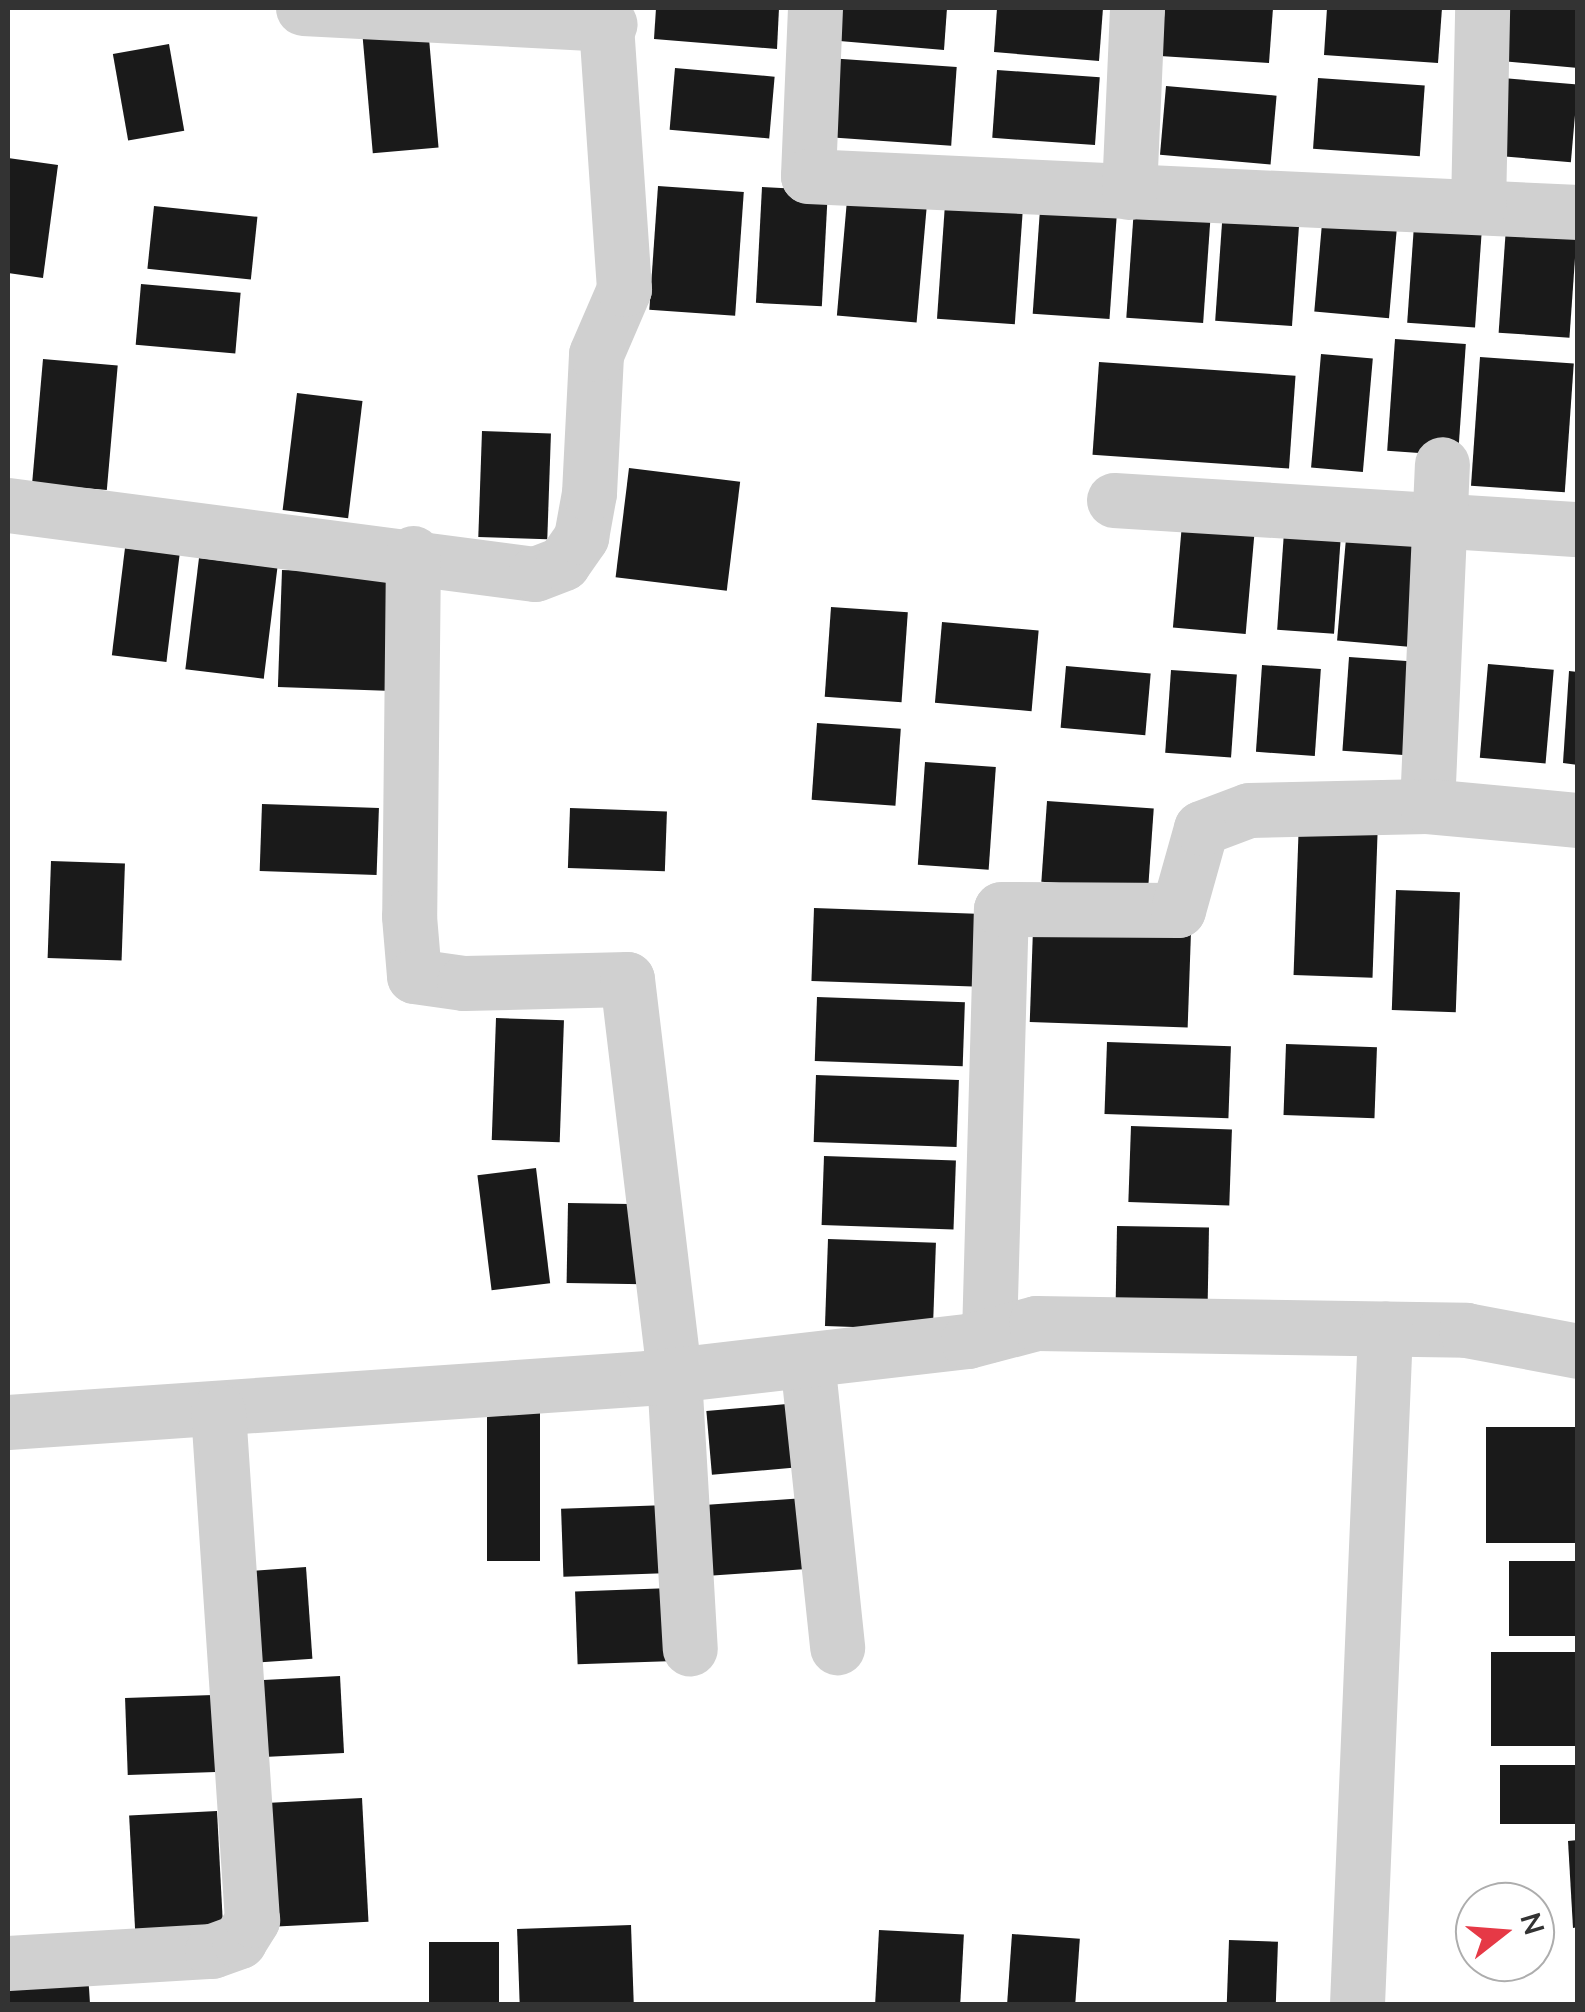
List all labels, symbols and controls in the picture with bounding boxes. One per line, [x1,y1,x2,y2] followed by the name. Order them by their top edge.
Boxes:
[1455,1882,1555,1982] north arrow
[1511,1908,1553,1939] text: N

